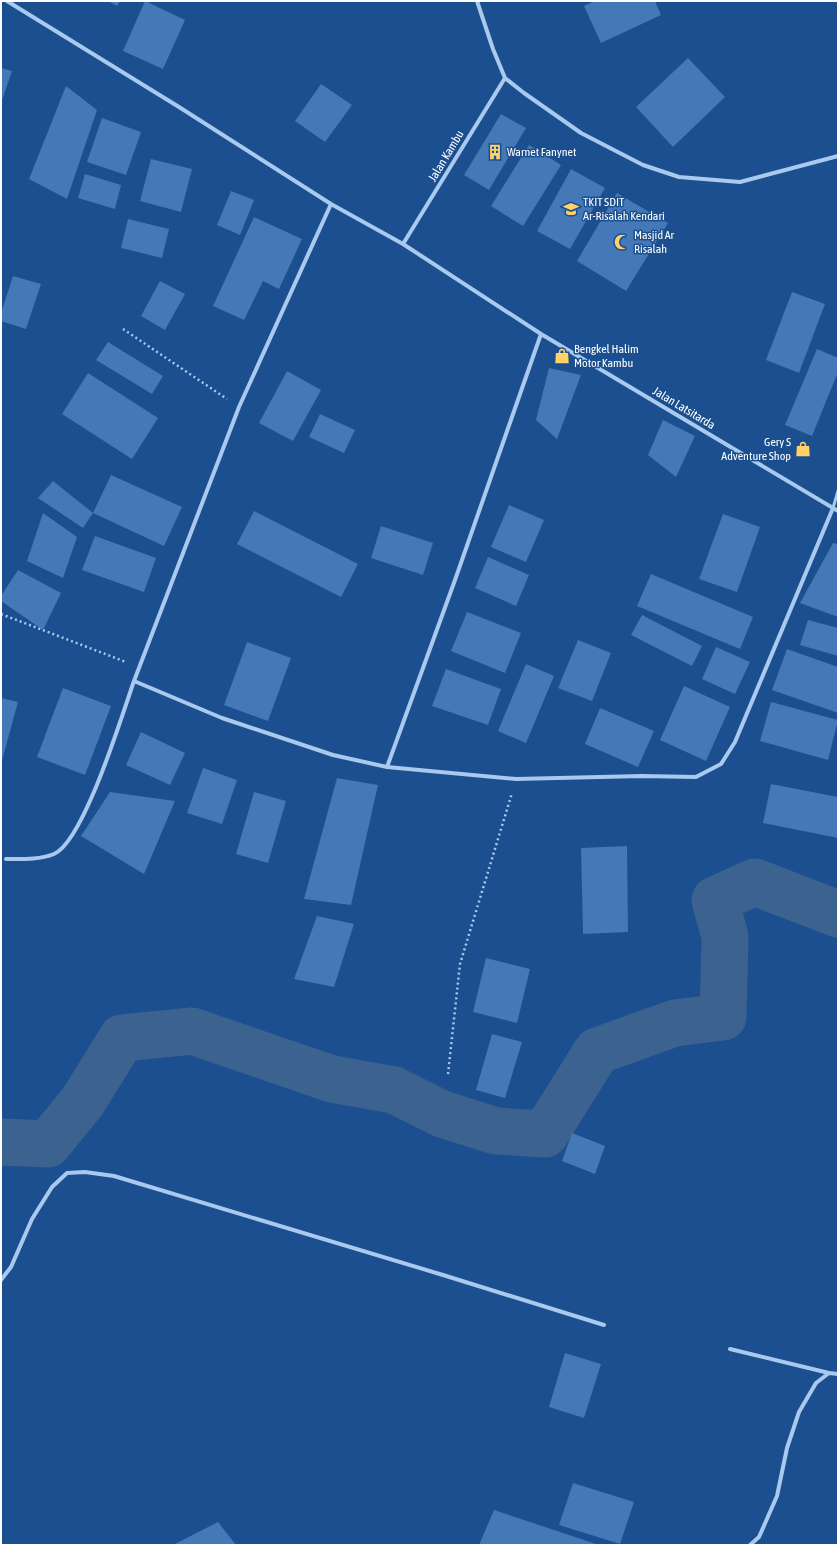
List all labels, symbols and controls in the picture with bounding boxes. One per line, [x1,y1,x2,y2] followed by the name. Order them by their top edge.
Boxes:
[425,128,467,184] street label: Jalan Kambu
[486,143,504,161] building icon: Warnet Fanynet
[507,145,577,159] place label: Warnet Fanynet
[583,195,665,223] place label: TKIT SDIT Ar-Risalah Kendari
[562,200,580,218] school or university icon: TKIT SDIT Ar-Risalah Kendari
[634,228,675,256] place label: Masjid Ar Risalah
[613,233,631,251] mosque icon: Masjid Ar Risalah
[574,342,639,370] place label: Bengkel Halim Motor Kambu
[553,347,571,365] shop icon: Bengkel Halim Motor Kambu
[650,384,718,432] street label: Jalan Latsitarda
[721,435,791,463] place label: Gery S Adventure Shop
[794,440,812,458] shop icon: Gery S Adventure Shop

